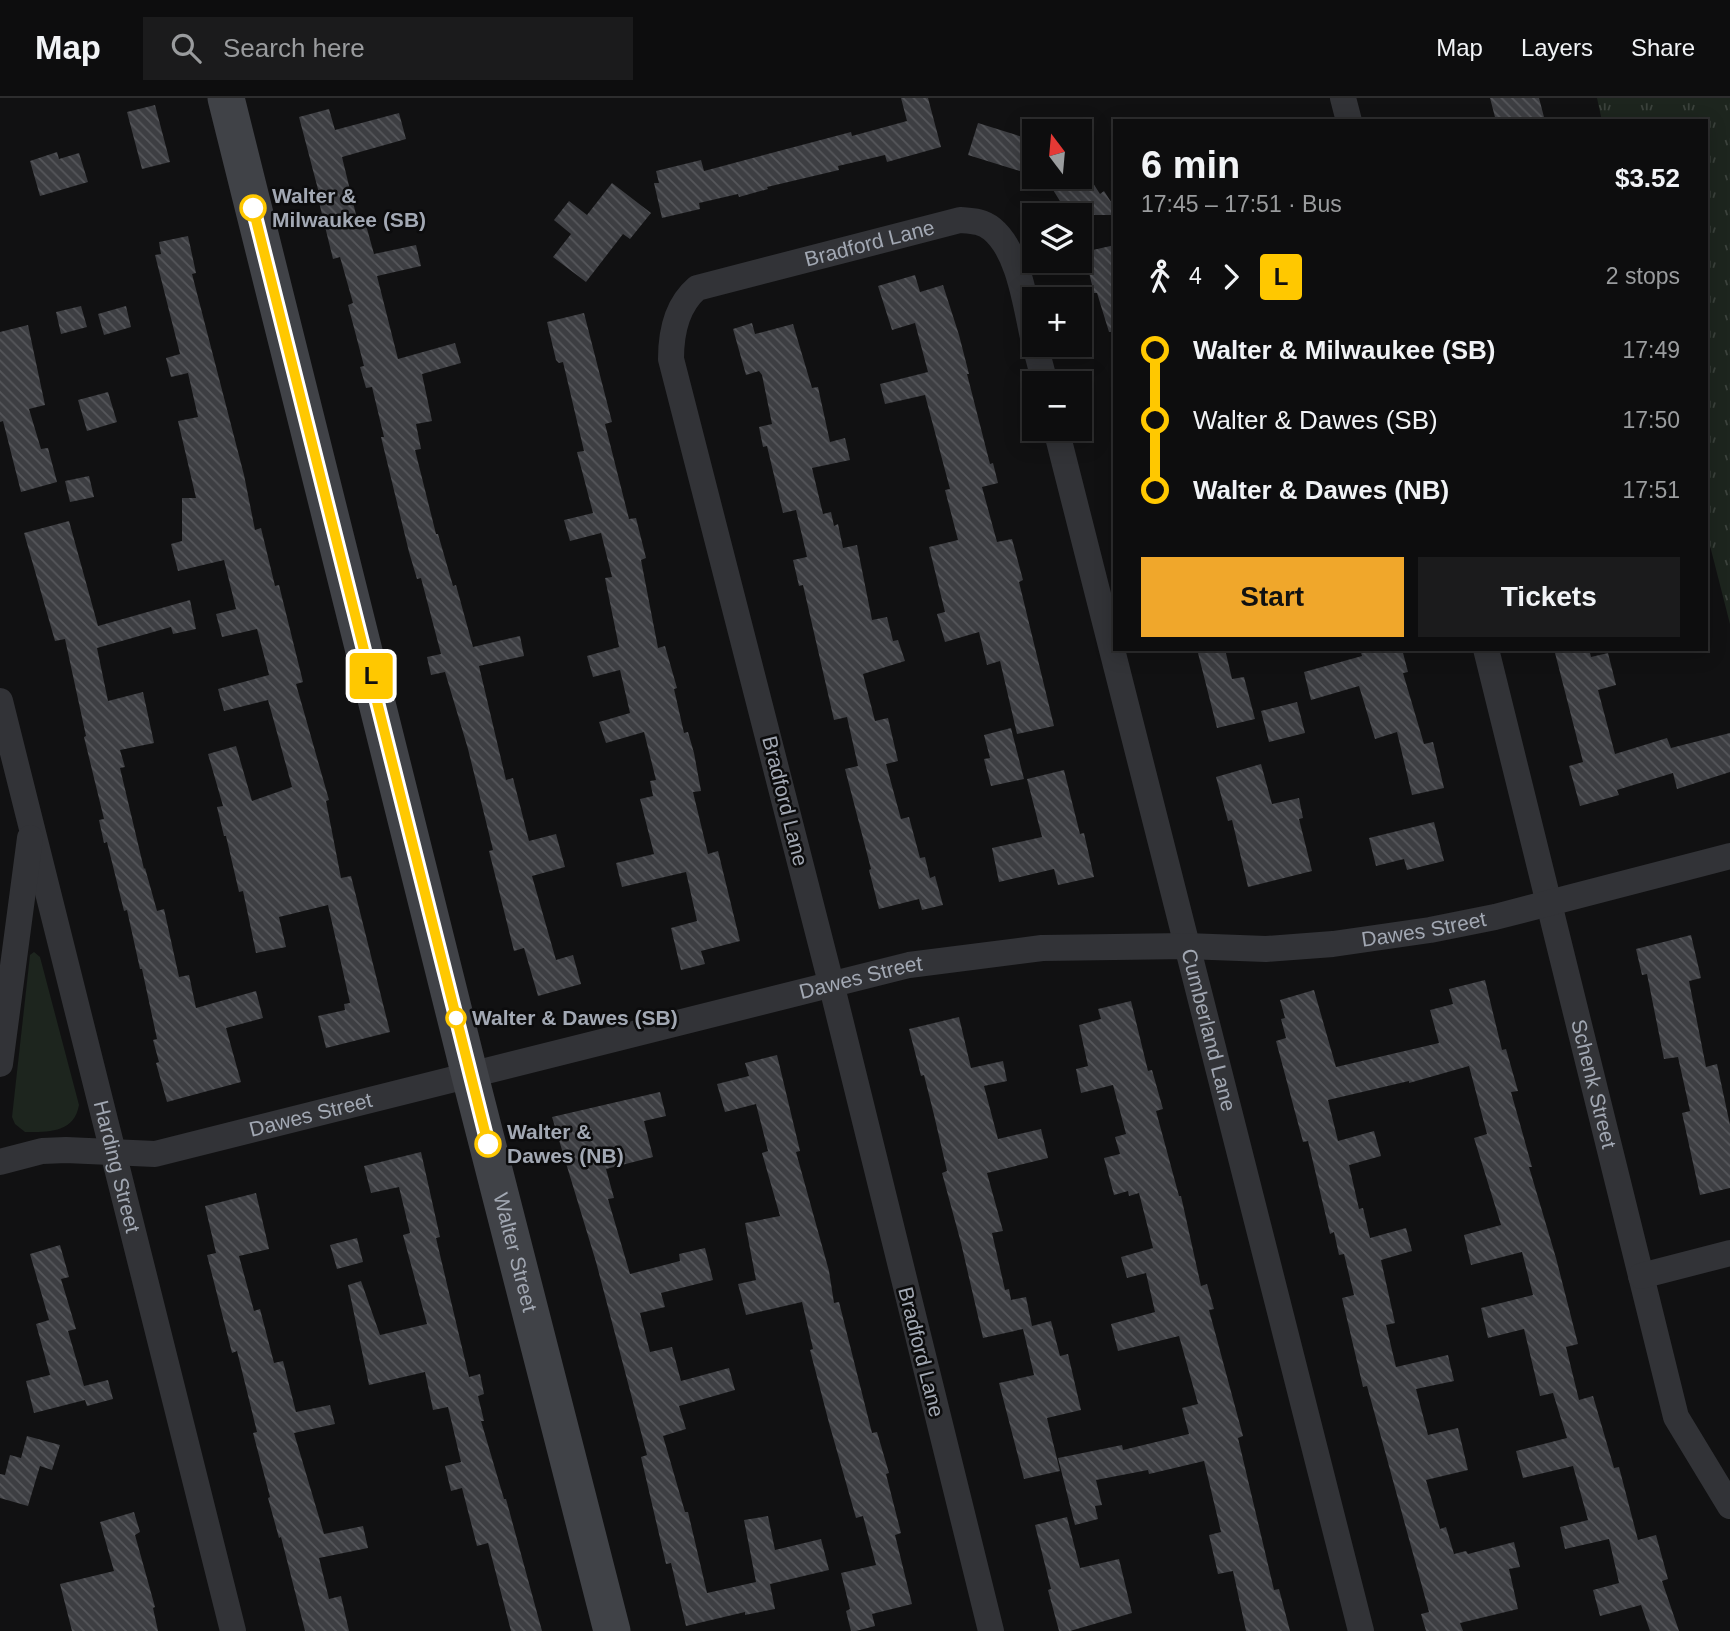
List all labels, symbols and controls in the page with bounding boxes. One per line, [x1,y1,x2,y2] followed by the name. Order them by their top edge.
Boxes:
[143,17,633,80] search box
[35,29,101,66] text: Map
[167,29,205,67] icon: search
[223,33,365,63] text: Search here
[1436,34,1483,61] text: Map
[1521,34,1593,61] text: Layers
[1631,34,1695,61] text: Share
[1022,119,1092,189] north arrow
[1022,119,1092,441] map controls
[1141,144,1240,186] text: 6 min
[1615,163,1680,193] text: $3.52
[272,184,426,231] place label: Walter & Milwaukee (SB)
[1141,191,1342,217] text: 17:45 – 17:51 · Bus
[240,195,266,221] marker: Walter & Milwaukee (SB)
[1022,203,1092,273] button: layers
[802,215,937,271] street label: Bradford Lane
[1141,258,1179,296] icon: walk
[1212,258,1250,296] icon: forward
[1189,263,1202,289] text: 4
[1274,263,1288,290] text: L
[1606,263,1680,289] text: 2 stops
[1022,287,1092,357] button: +
[1193,335,1495,365] text: Walter & Milwaukee (SB)
[1622,337,1680,363] text: 17:49
[1022,371,1092,441] button: −
[1193,405,1438,435] text: Walter & Dawes (SB)
[1622,407,1680,433] text: 17:50
[1193,475,1449,505] text: Walter & Dawes (NB)
[1622,477,1680,503] text: 17:51
[1141,557,1404,637] button: Start
[1418,557,1680,637] button: Tickets
[348,653,394,699] line badge: L
[364,662,378,689] text: L
[758,734,813,868] street label: Bradford Lane
[1360,907,1488,951] street label: Dawes Street
[1177,946,1241,1114] street label: Cumberland Lane
[797,951,924,1003] street label: Dawes Street
[472,1006,678,1029] place label: Walter & Dawes (SB)
[446,1008,466,1028] marker: Walter & Dawes (SB)
[1567,1017,1621,1151] street label: Schenk Street
[247,1088,375,1141] street label: Dawes Street
[90,1098,145,1235] street label: Harding Street
[507,1120,624,1167] place label: Walter & Dawes (NB)
[475,1131,501,1157] marker: Walter & Dawes (NB)
[489,1190,542,1314] street label: Walter Street
[894,1285,949,1419] street label: Bradford Lane

